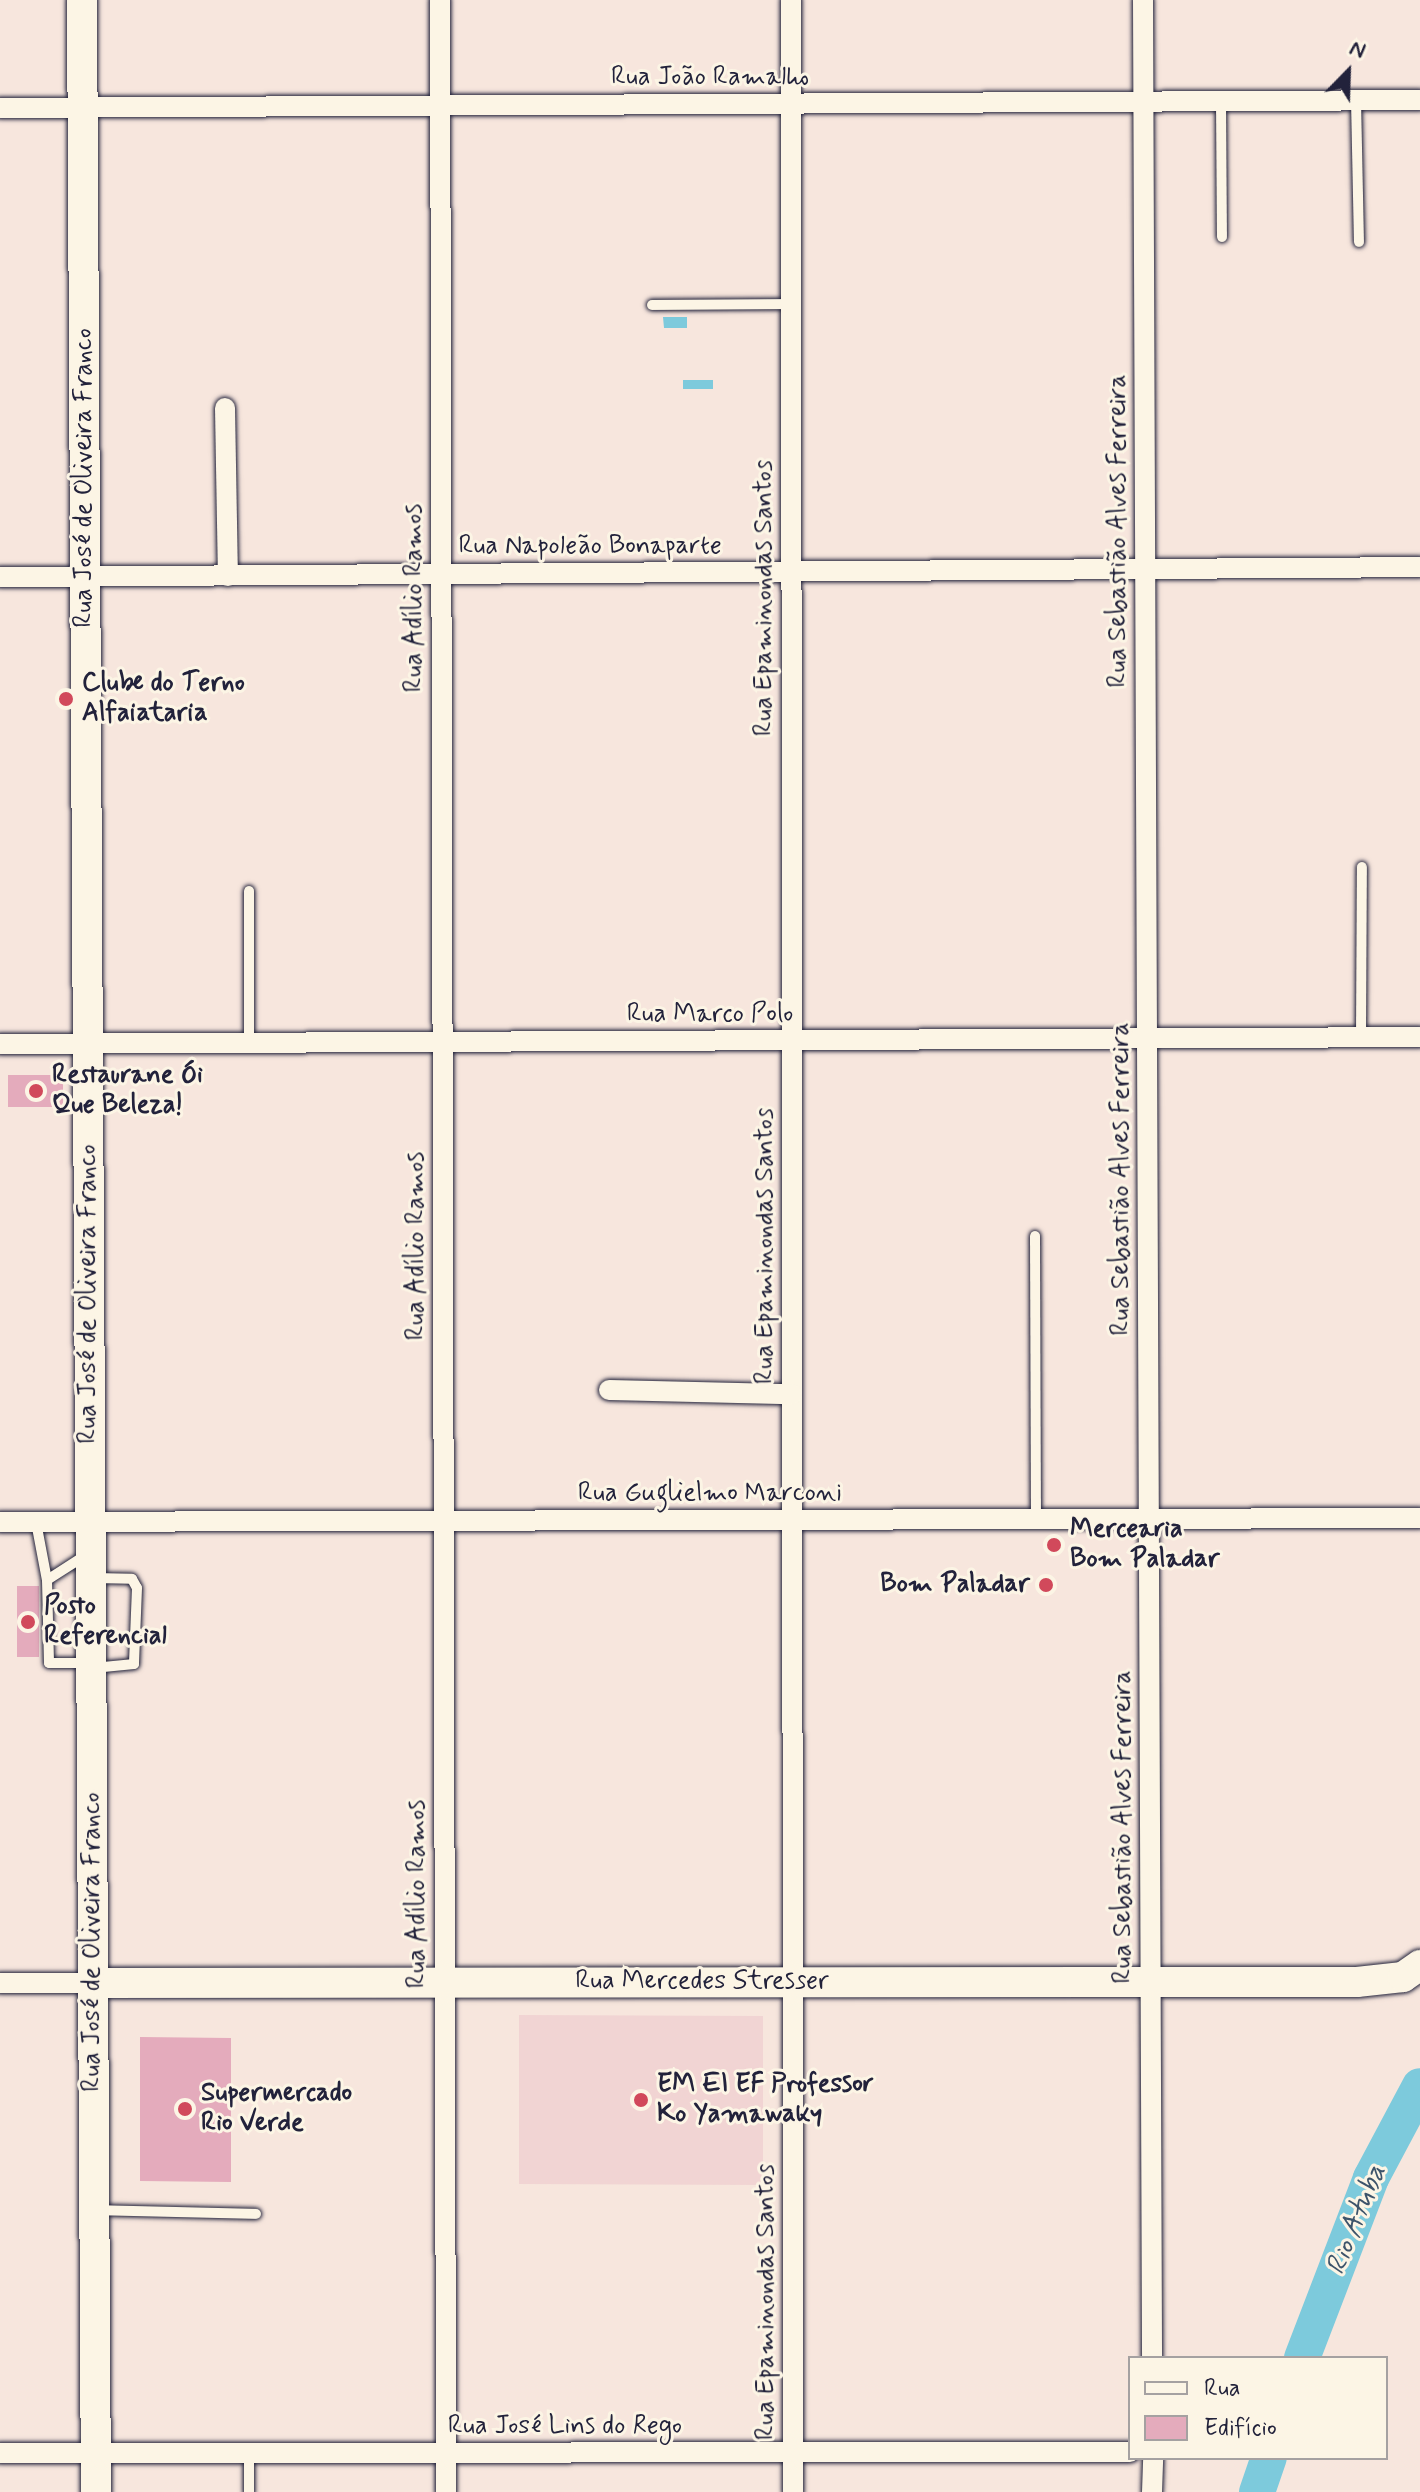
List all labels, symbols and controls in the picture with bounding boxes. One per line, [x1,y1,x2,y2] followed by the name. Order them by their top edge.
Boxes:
[1308,32,1388,112] north arrow
[1345,34,1370,66] text: N
[611,62,809,94] street label: Rua João Ramalho
[69,325,101,631] street label: Rua José de Oliveira Franco
[1103,374,1135,688] street label: Rua Sebastião Alves Ferreira
[749,460,781,736] street label: Rua Epaminondas Santos
[399,503,431,693] street label: Rua Adílio Ramos
[460,531,720,563] street label: Rua Napoleão Bonaparte
[82,668,244,730] place label: Clube do Terno Alfaiataria
[57,690,75,708] marker: Clube do Terno Alfaiataria
[629,999,791,1031] street label: Rua Marco Polo
[1106,1022,1138,1336] street label: Rua Sebastião Alves Ferreira
[52,1060,203,1122] place label: Restaurane Ói Que Beleza!
[27,1082,45,1100] marker: Restaurane Ói Que Beleza!
[750,1108,782,1384] street label: Rua Epaminondas Santos
[73,1141,105,1447] street label: Rua José de Oliveira Franco
[401,1151,433,1341] street label: Rua Adílio Ramos
[584,1478,836,1510] street label: Rua Guglielmo Marconi
[1070,1514,1217,1576] place label: Mercearia Bom Paladar
[1045,1536,1063,1554] marker: Mercearia Bom Paladar
[883,1569,1030,1601] place label: Bom Paladar
[1037,1576,1055,1594] marker: Bom Paladar
[44,1591,167,1652] place label: Posto Referencial
[19,1613,37,1631] marker: Posto Referencial
[1108,1670,1140,1984] street label: Rua Sebastião Alves Ferreira
[77,1789,109,2095] street label: Rua José de Oliveira Franco
[402,1799,434,1989] street label: Rua Adílio Ramos
[576,1966,828,1998] street label: Rua Mercedes Stresser
[657,2069,878,2130] place label: EM EI EF Professor Ko Yamawaky
[201,2078,352,2140] place label: Supermercado Rio Verde
[632,2091,650,2109] marker: EM EI EF Professor Ko Yamawaky
[176,2100,194,2118] marker: Supermercado Rio Verde
[1320,2160,1394,2280] water label: Rio Atuba
[751,2164,783,2440] street label: Rua Epaminondas Santos
[1128,2356,1388,2460] legend
[1204,2373,1241,2404] text: Rua
[447,2411,683,2443] street label: Rua José Lins do Rego
[1204,2413,1277,2444] text: Edifício

